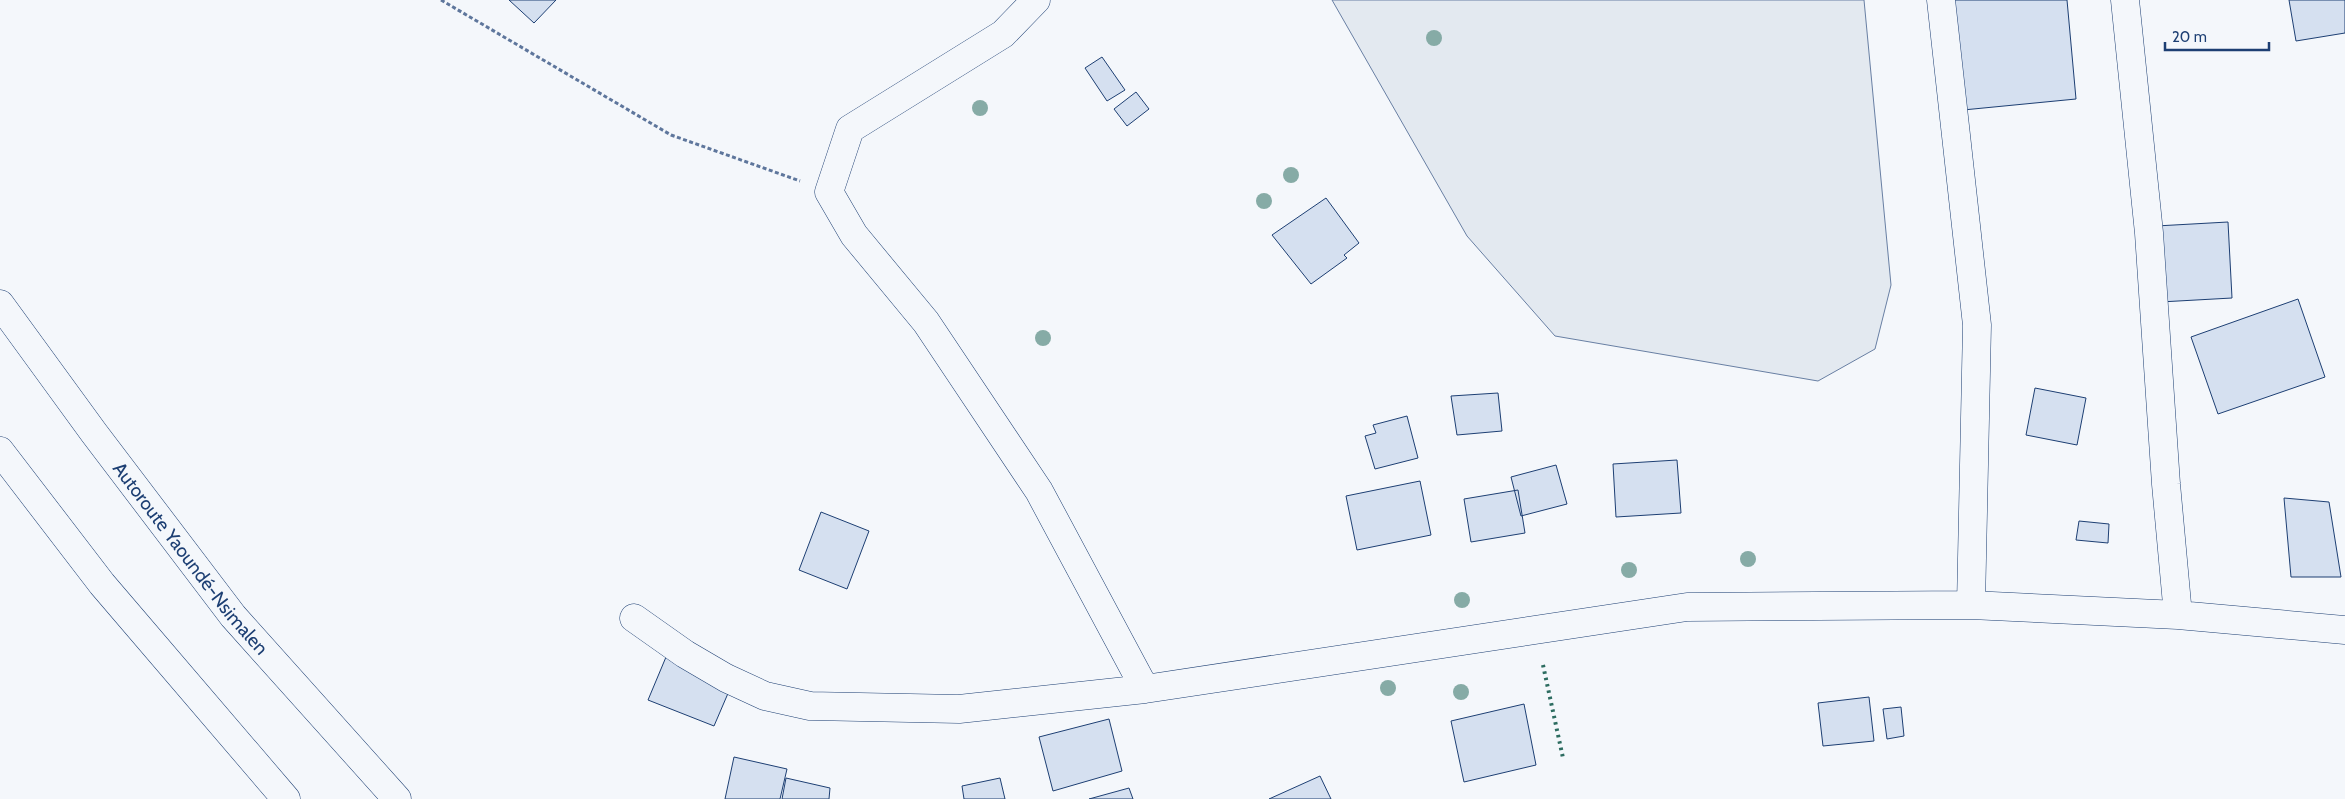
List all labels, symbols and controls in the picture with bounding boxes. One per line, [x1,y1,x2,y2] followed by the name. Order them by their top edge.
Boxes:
[2165,20,2269,52] scale bar
[2172,28,2207,46] text: 20 m
[109,457,273,659] street label: Autoroute Yaoundé-Nsimalen

